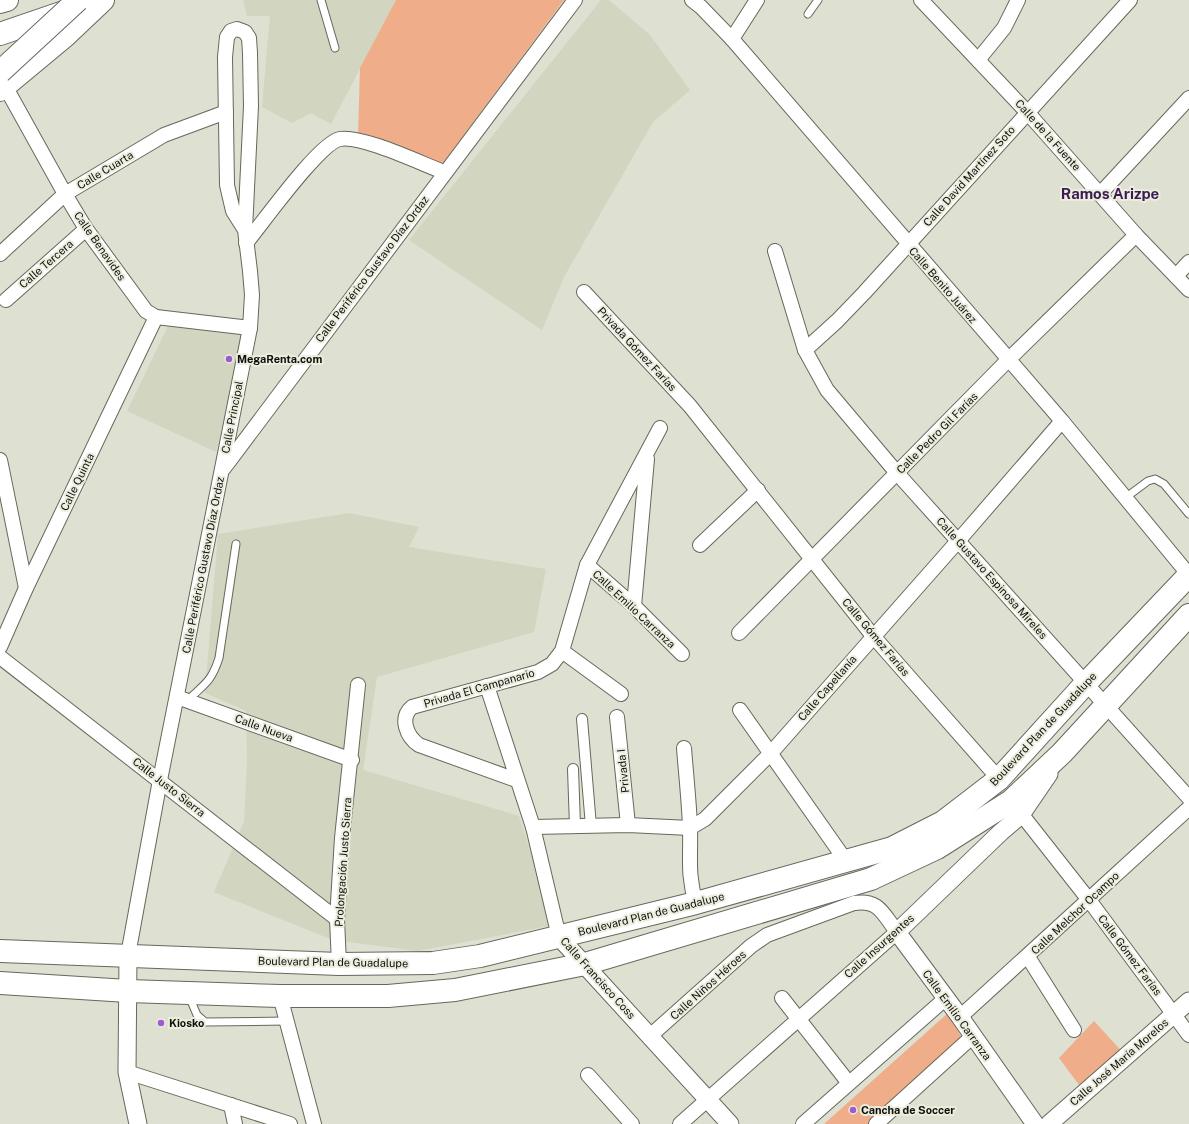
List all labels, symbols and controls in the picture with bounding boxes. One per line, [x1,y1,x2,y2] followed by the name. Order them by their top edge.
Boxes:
[1013,97,1083,173] street label: Calle de la Fuente
[921,123,1017,229] street label: Calle David Martínez Soto
[75,149,135,191] street label: Calle Cuarta
[1061,185,1159,202] district label: Ramos Arizpe
[313,194,431,344] street label: Calle Periférico Gustavo Díaz Ordaz
[72,209,128,283] street label: Calle Benavides
[17,237,75,291] street label: Calle Tercera
[907,245,979,325] street label: Calle Benito Juárez
[595,305,679,394] street label: Privada Gómez Farías
[237,353,322,365] place label: MegaRenta.com
[224,354,234,364] marker: MegaRenta.com
[219,380,245,454] street label: Calle Principal
[894,390,980,476] street label: Calle Pedro Gil Farías
[58,451,96,513] street label: Calle Quinta
[180,476,226,654] street label: Calle Periférico Gustavo Díaz Ordaz
[934,515,1050,641] street label: Calle Gustavo Espinosa Mireles
[590,568,678,650] street label: Calle Emilio Carranza
[840,596,912,679] street label: Calle Gómez Farías
[795,653,859,723] street label: Calle Capellanía
[422,666,536,710] street label: Privada El Campanario
[987,670,1099,788] street label: Boulevard Plan de Guadalupe
[233,712,295,744] street label: Calle Nueva
[615,749,631,793] street label: Privada I
[130,755,208,819] street label: Calle Justo Sierra
[332,797,354,927] street label: Prolongación Justo Sierra
[1029,869,1121,957] street label: Calle Melchor Ocampo
[577,890,725,938] street label: Boulevard Plan de Guadalupe
[842,911,916,980] street label: Calle Insurgentes
[1096,912,1164,998] street label: Calle Gómez Farías
[558,935,638,1022] street label: Calle Francisco Coss
[668,948,748,1022] street label: Calle Niños Héroes
[258,955,408,969] street label: Boulevard Plan de Guadalupe
[920,968,994,1062] street label: Calle Emilio Carranza
[1067,1016,1171,1108] street label: Calle José María Morelos
[169,1017,204,1029] place label: Kiosko
[156,1018,166,1028] marker: Kiosko
[861,1104,955,1116] place label: Cancha de Soccer
[848,1105,858,1115] marker: Cancha de Soccer

